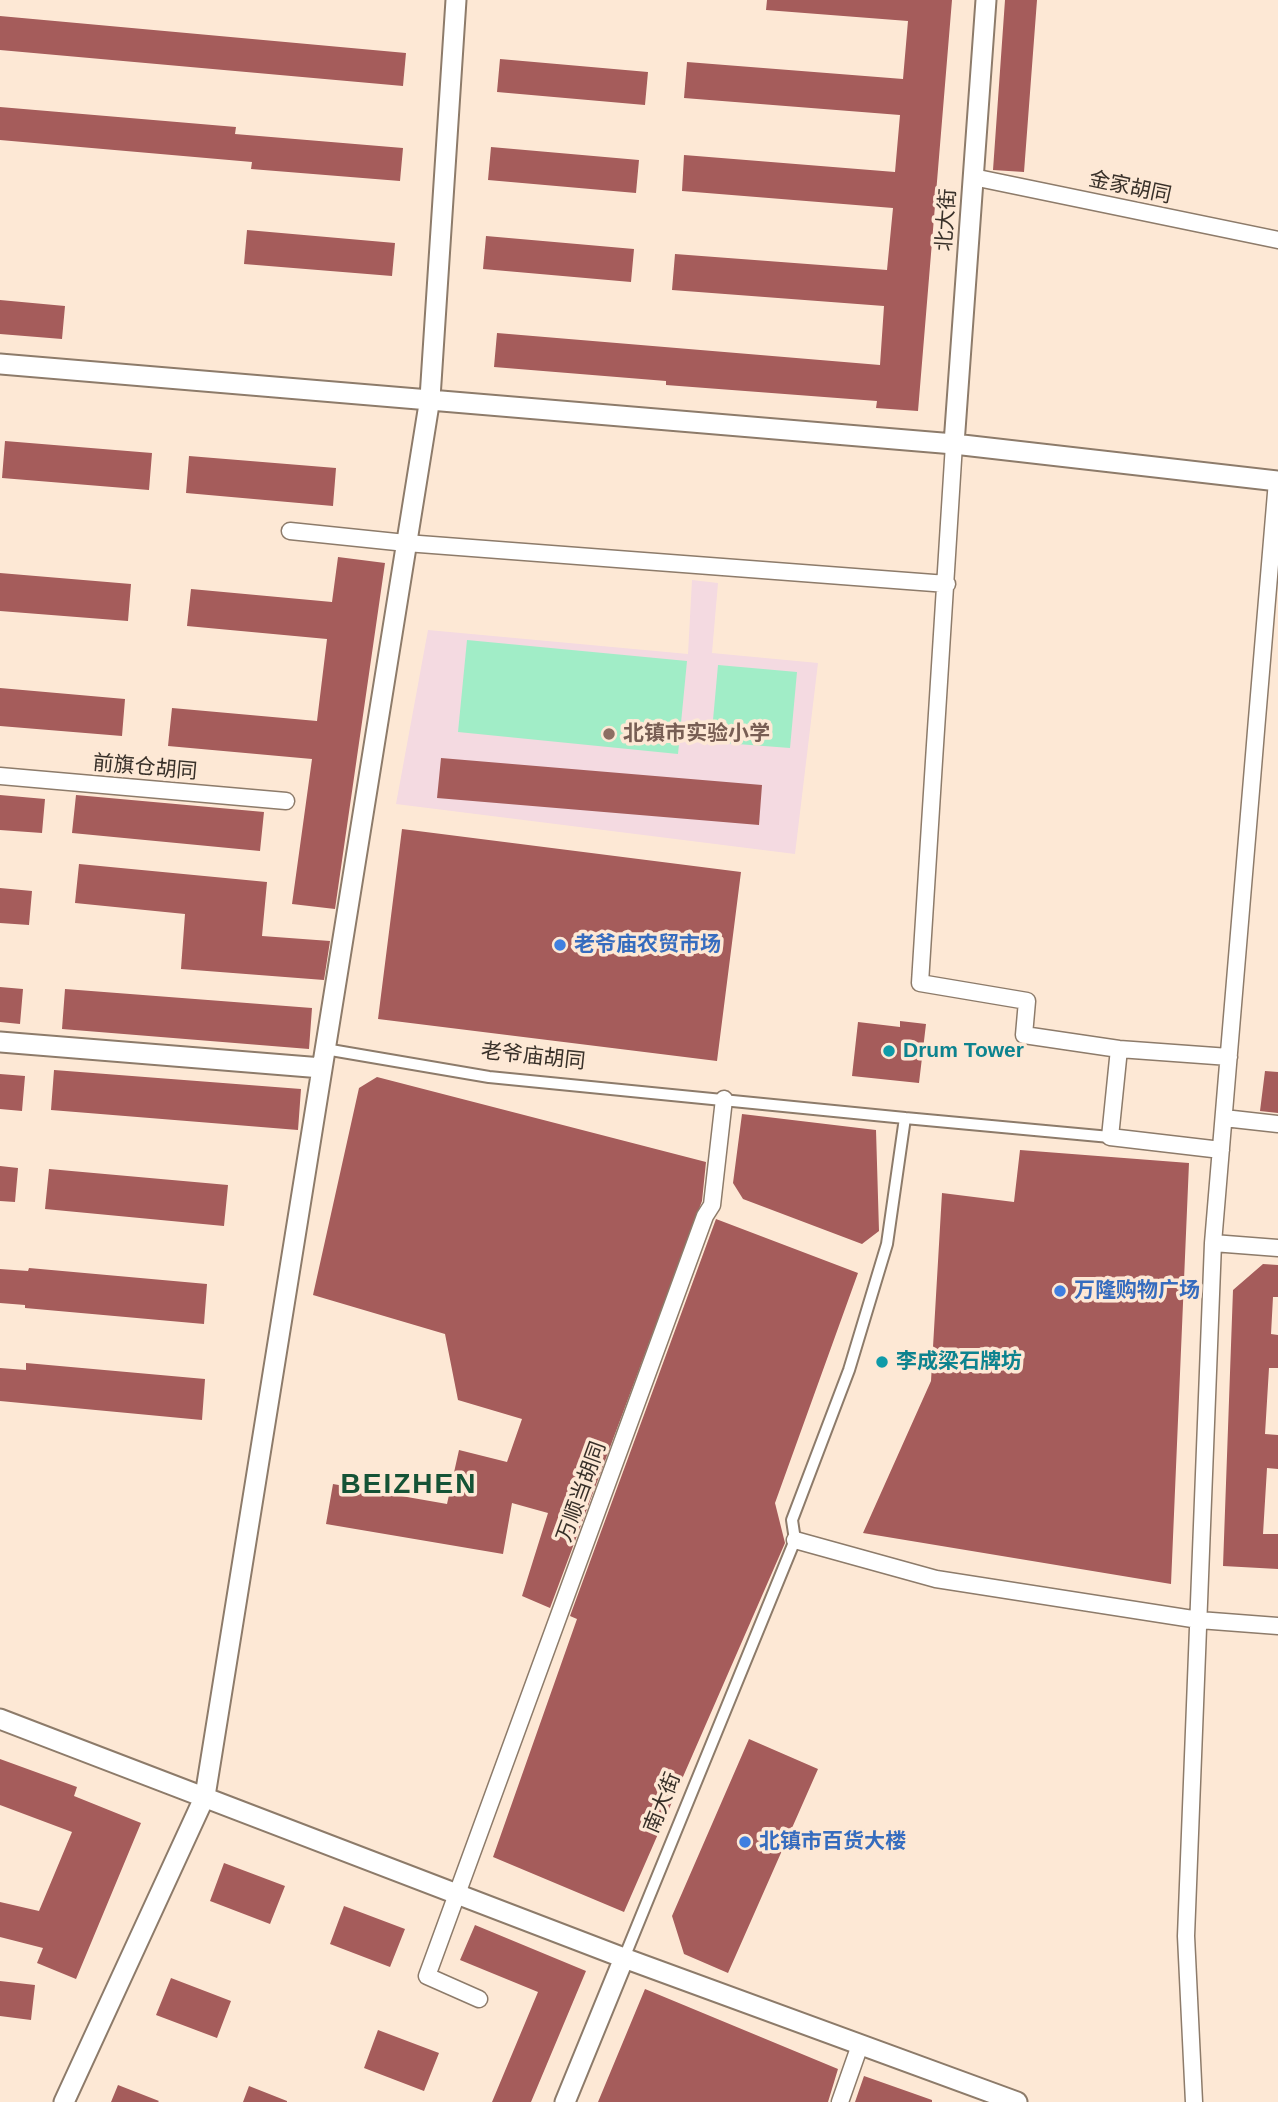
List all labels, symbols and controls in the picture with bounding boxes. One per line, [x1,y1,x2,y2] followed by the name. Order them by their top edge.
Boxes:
[1086,167,1174,209] street label: 金家胡同
[932,188,962,252] street label: 北大街
[623,721,770,747] place label: 北镇市实验小学
[601,726,617,742] marker: 北镇市实验小学
[92,751,198,785] street label: 前旗仓胡同
[574,932,721,958] place label: 老爷庙农贸市场
[552,937,568,953] marker: 老爷庙农贸市场
[903,1038,1024,1064] place label: Drum Tower
[479,1039,587,1075] street label: 老爷庙胡同
[881,1043,897,1059] marker: Drum Tower
[1074,1278,1200,1304] place label: 万隆购物广场
[1052,1283,1068,1299] marker: 万隆购物广场
[896,1349,1022,1375] place label: 李成梁石牌坊
[874,1354,890,1370] marker: 李成梁石牌坊
[552,1438,612,1546] street label: 万顺当胡同
[341,1468,477,1502] district label: BEIZHEN
[640,1769,686,1837] street label: 南大街
[759,1829,906,1855] place label: 北镇市百货大楼
[737,1834,753,1850] marker: 北镇市百货大楼

